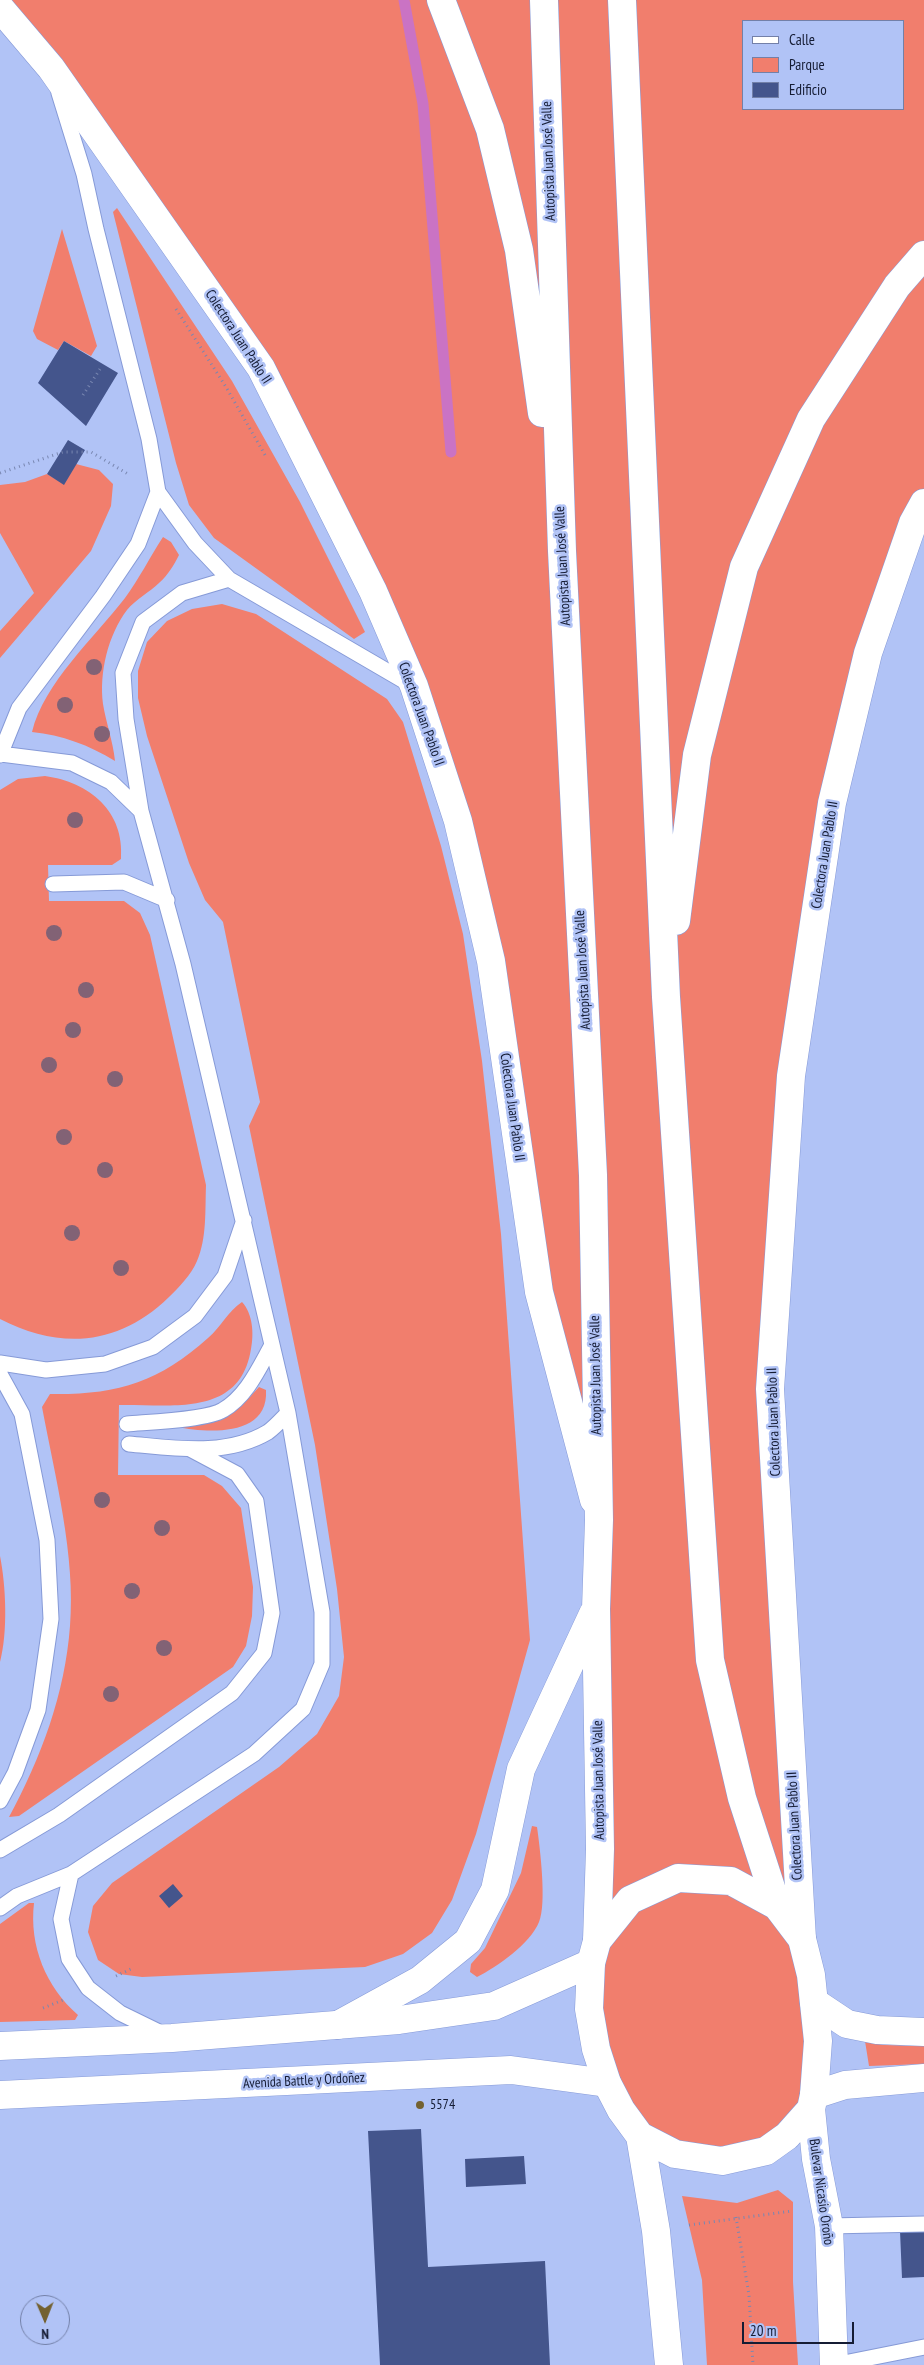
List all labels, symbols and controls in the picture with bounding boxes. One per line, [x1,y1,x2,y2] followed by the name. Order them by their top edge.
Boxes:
[742,20,904,110] legend
[789,30,815,49] text: Calle
[789,55,825,74] text: Parque
[789,80,827,99] text: Edificio
[539,101,559,221] street label: Autopista Juan José Valle
[201,287,275,387] street label: Colectora Juan Pablo II
[551,506,575,626] street label: Autopista Juan José Valle
[395,660,447,768] street label: Colectora Juan Pablo II
[808,800,842,910] street label: Colectora Juan Pablo II
[571,910,595,1030] street label: Autopista Juan José Valle
[496,1052,528,1162] street label: Colectora Juan Pablo II
[587,1315,605,1435] street label: Autopista Juan José Valle
[764,1367,784,1477] street label: Colectora Juan Pablo II
[590,1720,608,1840] street label: Autopista Juan José Valle
[784,1771,806,1881] street label: Colectora Juan Pablo II
[243,2069,365,2093] street label: Avenida Battle y Ordoñez
[430,2097,455,2113] place label: 5574
[414,2099,426,2111] marker: 5574
[805,2138,837,2246] street label: Bulevar Nicasio Oroño
[20,2295,70,2345] north arrow
[744,2312,856,2344] scale bar
[750,2321,776,2340] text: 20 m
[41,2325,49,2343] text: N

